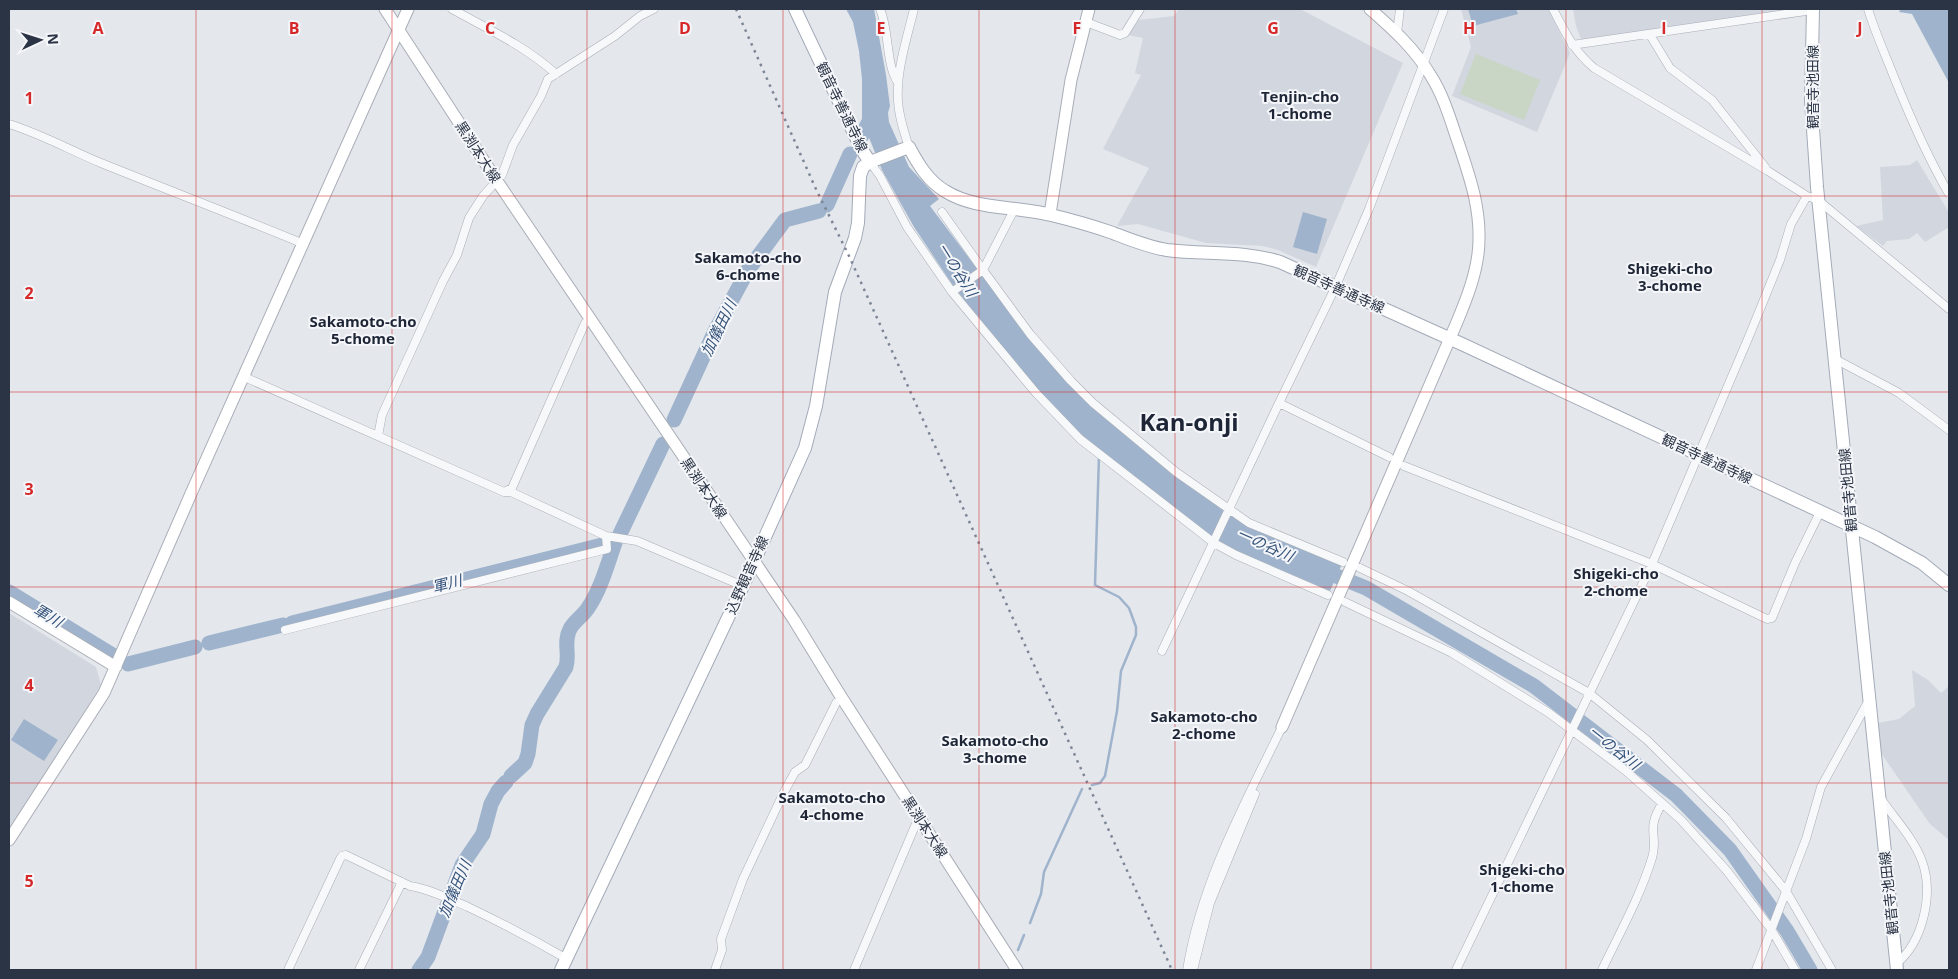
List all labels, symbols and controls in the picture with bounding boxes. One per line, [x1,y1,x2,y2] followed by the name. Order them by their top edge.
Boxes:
[15,15,65,65] north arrow
[92,17,104,39] text: A
[289,17,299,39] text: B
[485,17,495,39] text: C
[679,17,691,39] text: D
[877,17,886,39] text: E
[1073,17,1081,39] text: F
[1267,17,1279,39] text: G
[1463,17,1475,39] text: H
[1661,17,1667,39] text: I
[1855,17,1863,39] text: J
[44,33,63,45] text: N
[1803,45,1822,129] street label: 観音寺池田線
[812,59,872,155] street label: 観音寺善通寺線
[1261,86,1339,123] district label: Tenjin-cho 1-chome
[24,87,34,109] text: 1
[451,117,505,186] street label: 黒渕本大線
[933,239,983,302] water label: 一の谷川
[694,247,802,284] district label: Sakamoto-cho 6-chome
[1627,258,1713,295] district label: Shigeki-cho 3-chome
[1291,260,1388,317] street label: 観音寺善通寺線
[24,282,34,304] text: 2
[696,294,741,359] water label: 加儀田川
[309,311,417,348] district label: Sakamoto-cho 5-chome
[1139,405,1239,438] district label: Kan-onji
[1659,429,1756,488] street label: 観音寺善通寺線
[1834,447,1861,533] street label: 観音寺池田線
[677,453,732,522] street label: 黒渕本大線
[24,478,34,500] text: 3
[1234,523,1299,566] water label: 一の谷川
[721,533,772,617] street label: 込野観音寺線
[1573,563,1659,600] district label: Shigeki-cho 2-chome
[430,569,466,596] water label: 軍川
[31,599,68,632] water label: 軍川
[24,674,34,696] text: 4
[1150,706,1258,743] district label: Sakamoto-cho 2-chome
[1585,721,1646,775] water label: 一の谷川
[941,730,1049,767] district label: Sakamoto-cho 3-chome
[778,787,886,824] district label: Sakamoto-cho 4-chome
[898,792,952,861] street label: 黒渕本大線
[1875,850,1902,936] street label: 観音寺池田線
[433,855,476,920] water label: 加儀田川
[1479,859,1565,896] district label: Shigeki-cho 1-chome
[24,870,34,892] text: 5

